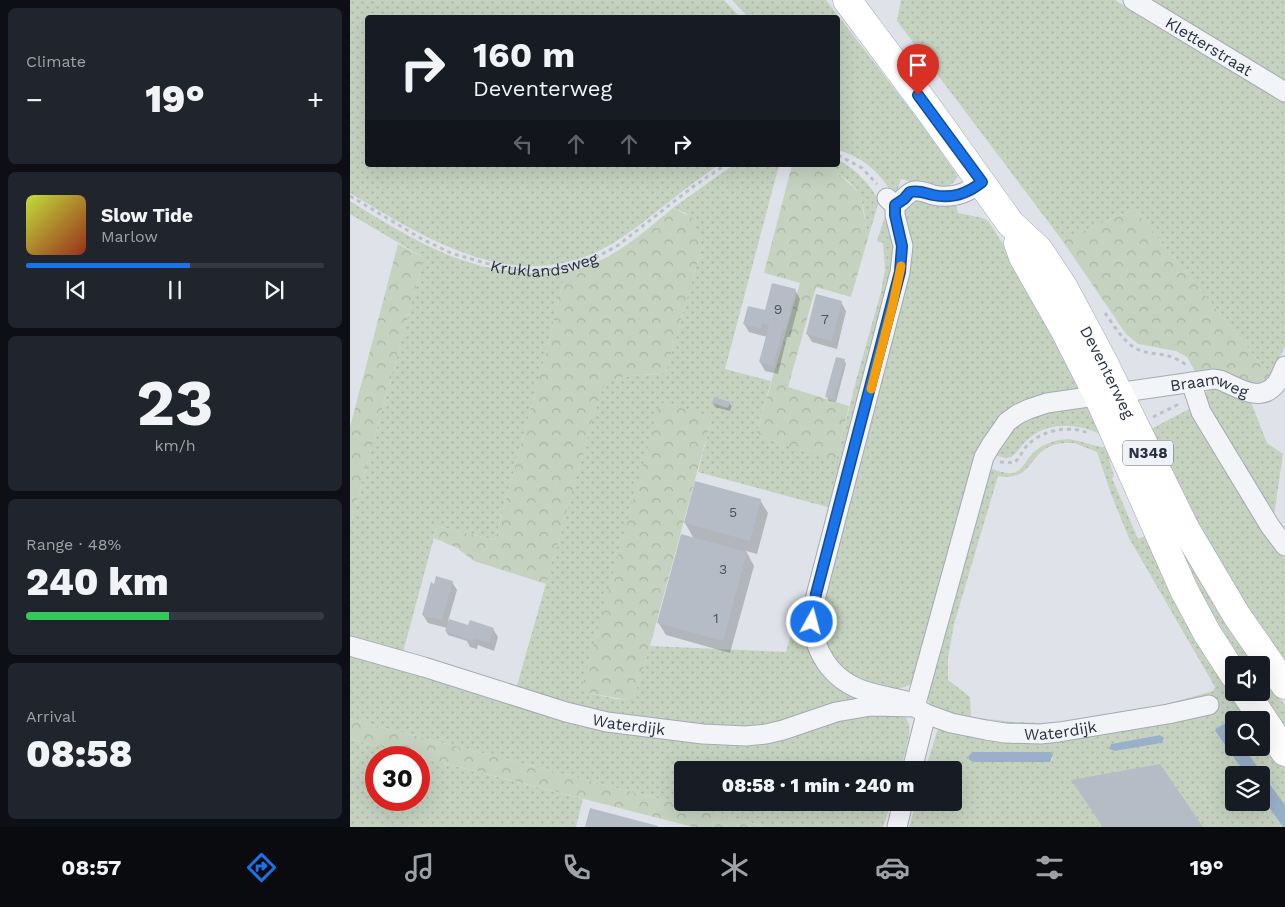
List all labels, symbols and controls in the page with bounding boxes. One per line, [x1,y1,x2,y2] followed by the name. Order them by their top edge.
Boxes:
[1162,13,1256,80] street label: Kletterstraat
[473,34,575,76] text: 160 m
[390,35,455,100] icon: right
[897,44,939,95] pin
[904,51,932,79] icon: arrive
[26,52,86,71] text: Climate
[473,76,612,101] text: Deventerweg
[145,77,205,121] text: 19°
[26,83,43,116] text: −
[307,83,324,116] text: +
[509,130,537,158] icon: left
[562,130,590,158] icon: ahead
[615,130,643,158] icon: ahead
[668,130,696,158] icon: right
[101,204,193,227] text: Slow Tide
[101,227,158,246] text: Marlow
[488,248,600,281] street label: Kruklandsweg
[62,276,90,304] icon: previous
[161,276,189,304] icon: pause
[260,276,288,304] icon: next
[774,301,782,317] house number: 9
[821,311,829,327] house number: 7
[1076,322,1139,422] street label: Deventerweg
[136,365,214,441] text: 23
[1169,369,1252,401] street label: Braamweg
[154,436,196,455] text: km/h
[1123,440,1173,466] road number: N348
[729,504,737,520] house number: 5
[26,535,121,554] text: Range · 48%
[26,560,169,604] text: 240 km
[719,561,727,577] house number: 3
[785,595,837,647] position arrow
[713,610,719,626] house number: 1
[1225,656,1270,811] map controls
[1225,656,1270,701] button: sound
[26,707,76,726] text: Arrival
[590,709,666,739] street label: Waterdijk
[1225,711,1270,756] button: search
[1024,716,1098,744] street label: Waterdijk
[26,732,132,776] text: 08:58
[365,746,430,811] speed limit sign: 30
[1225,766,1270,811] button: layers
[722,774,914,797] text: 08:58 · 1 min · 240 m
[244,850,279,885] icon: directions
[402,850,437,885] icon: music
[559,850,594,885] icon: phone
[717,850,752,885] icon: climate
[875,850,910,885] icon: car
[1032,850,1067,885] icon: filters
[61,855,121,880] text: 08:57
[1190,855,1224,880] text: 19°

